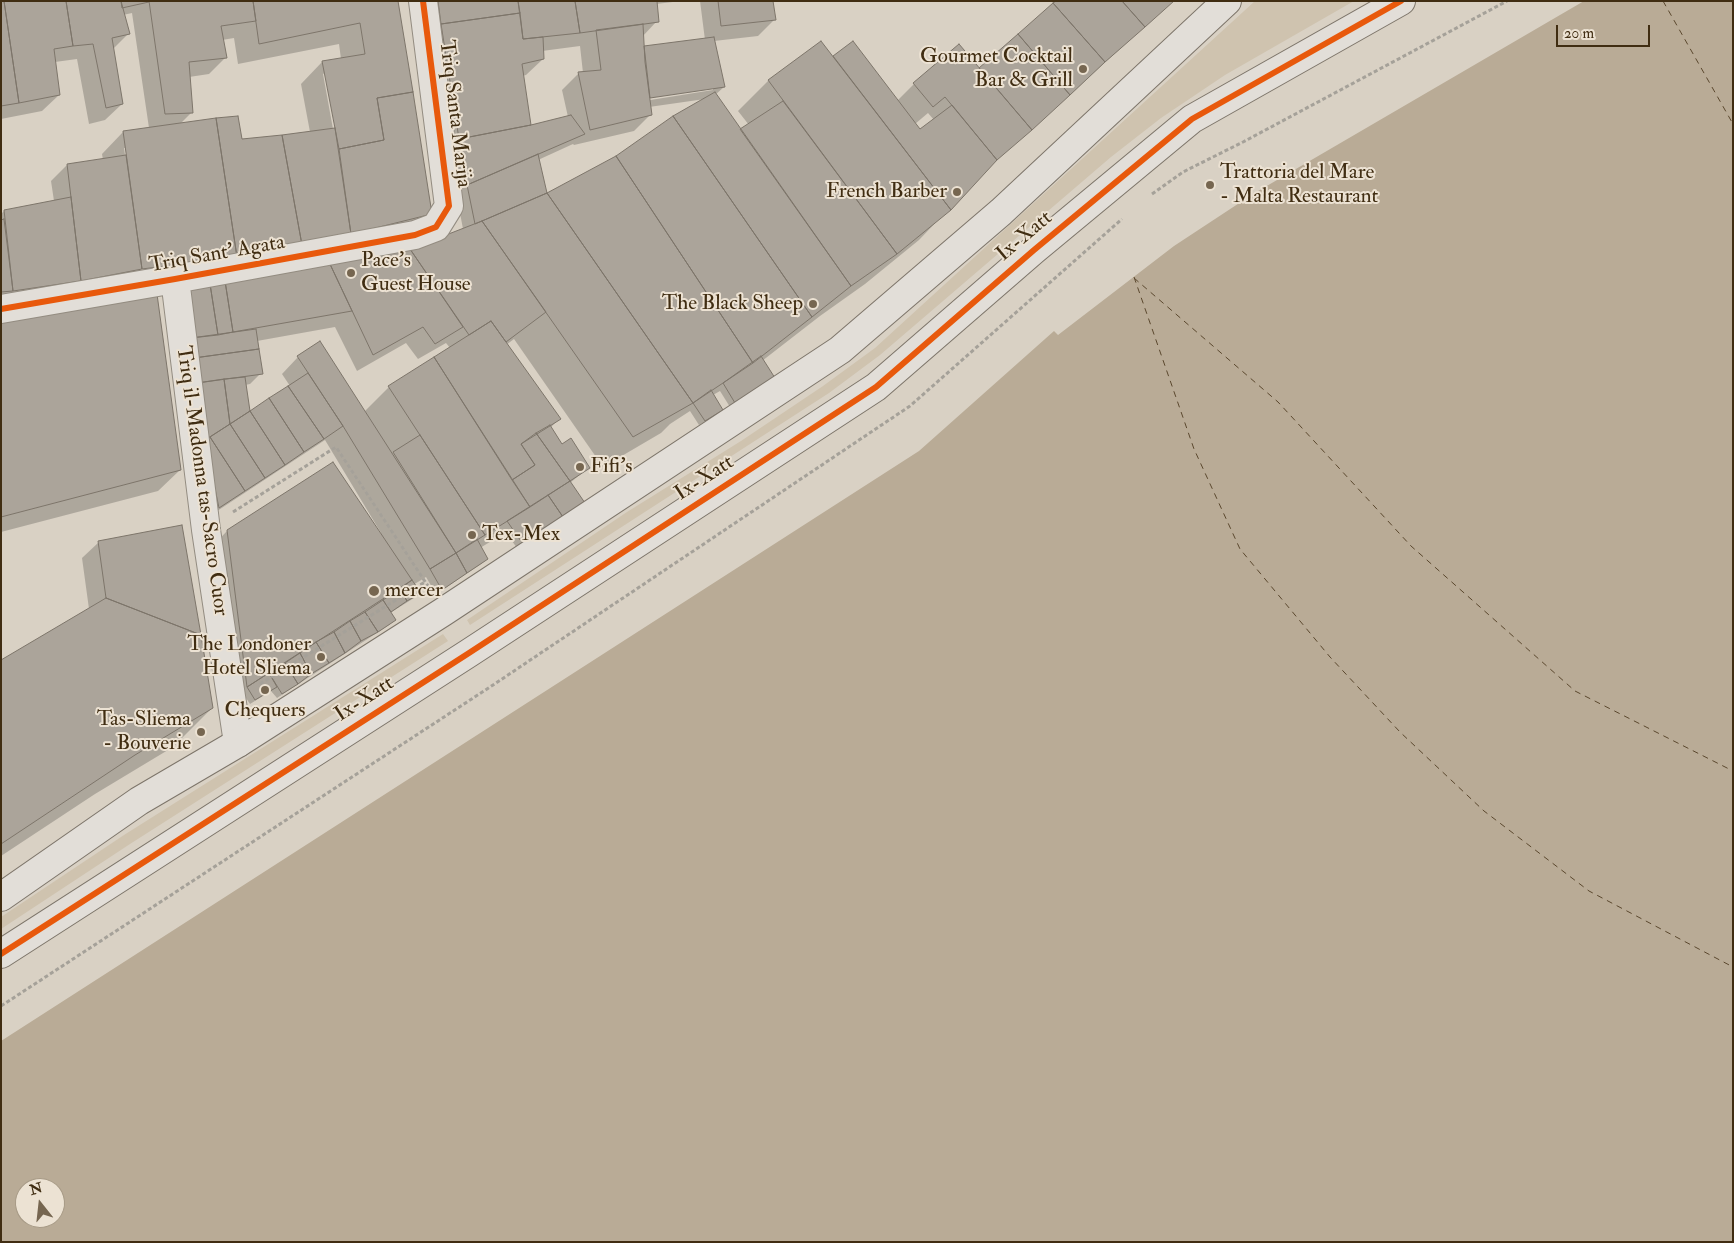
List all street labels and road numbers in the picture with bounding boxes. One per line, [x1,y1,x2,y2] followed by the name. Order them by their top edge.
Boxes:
[432,39,476,189] street label: Triq Santa Marija
[992,206,1058,268] street label: Ix-Xatt
[147,231,287,279] street label: Triq Sant' Agata
[170,344,232,618] street label: Triq il-Madonna tas-Sacro Cuor
[671,451,739,507] street label: Ix-Xatt
[331,672,399,728] street label: Ix-Xatt

